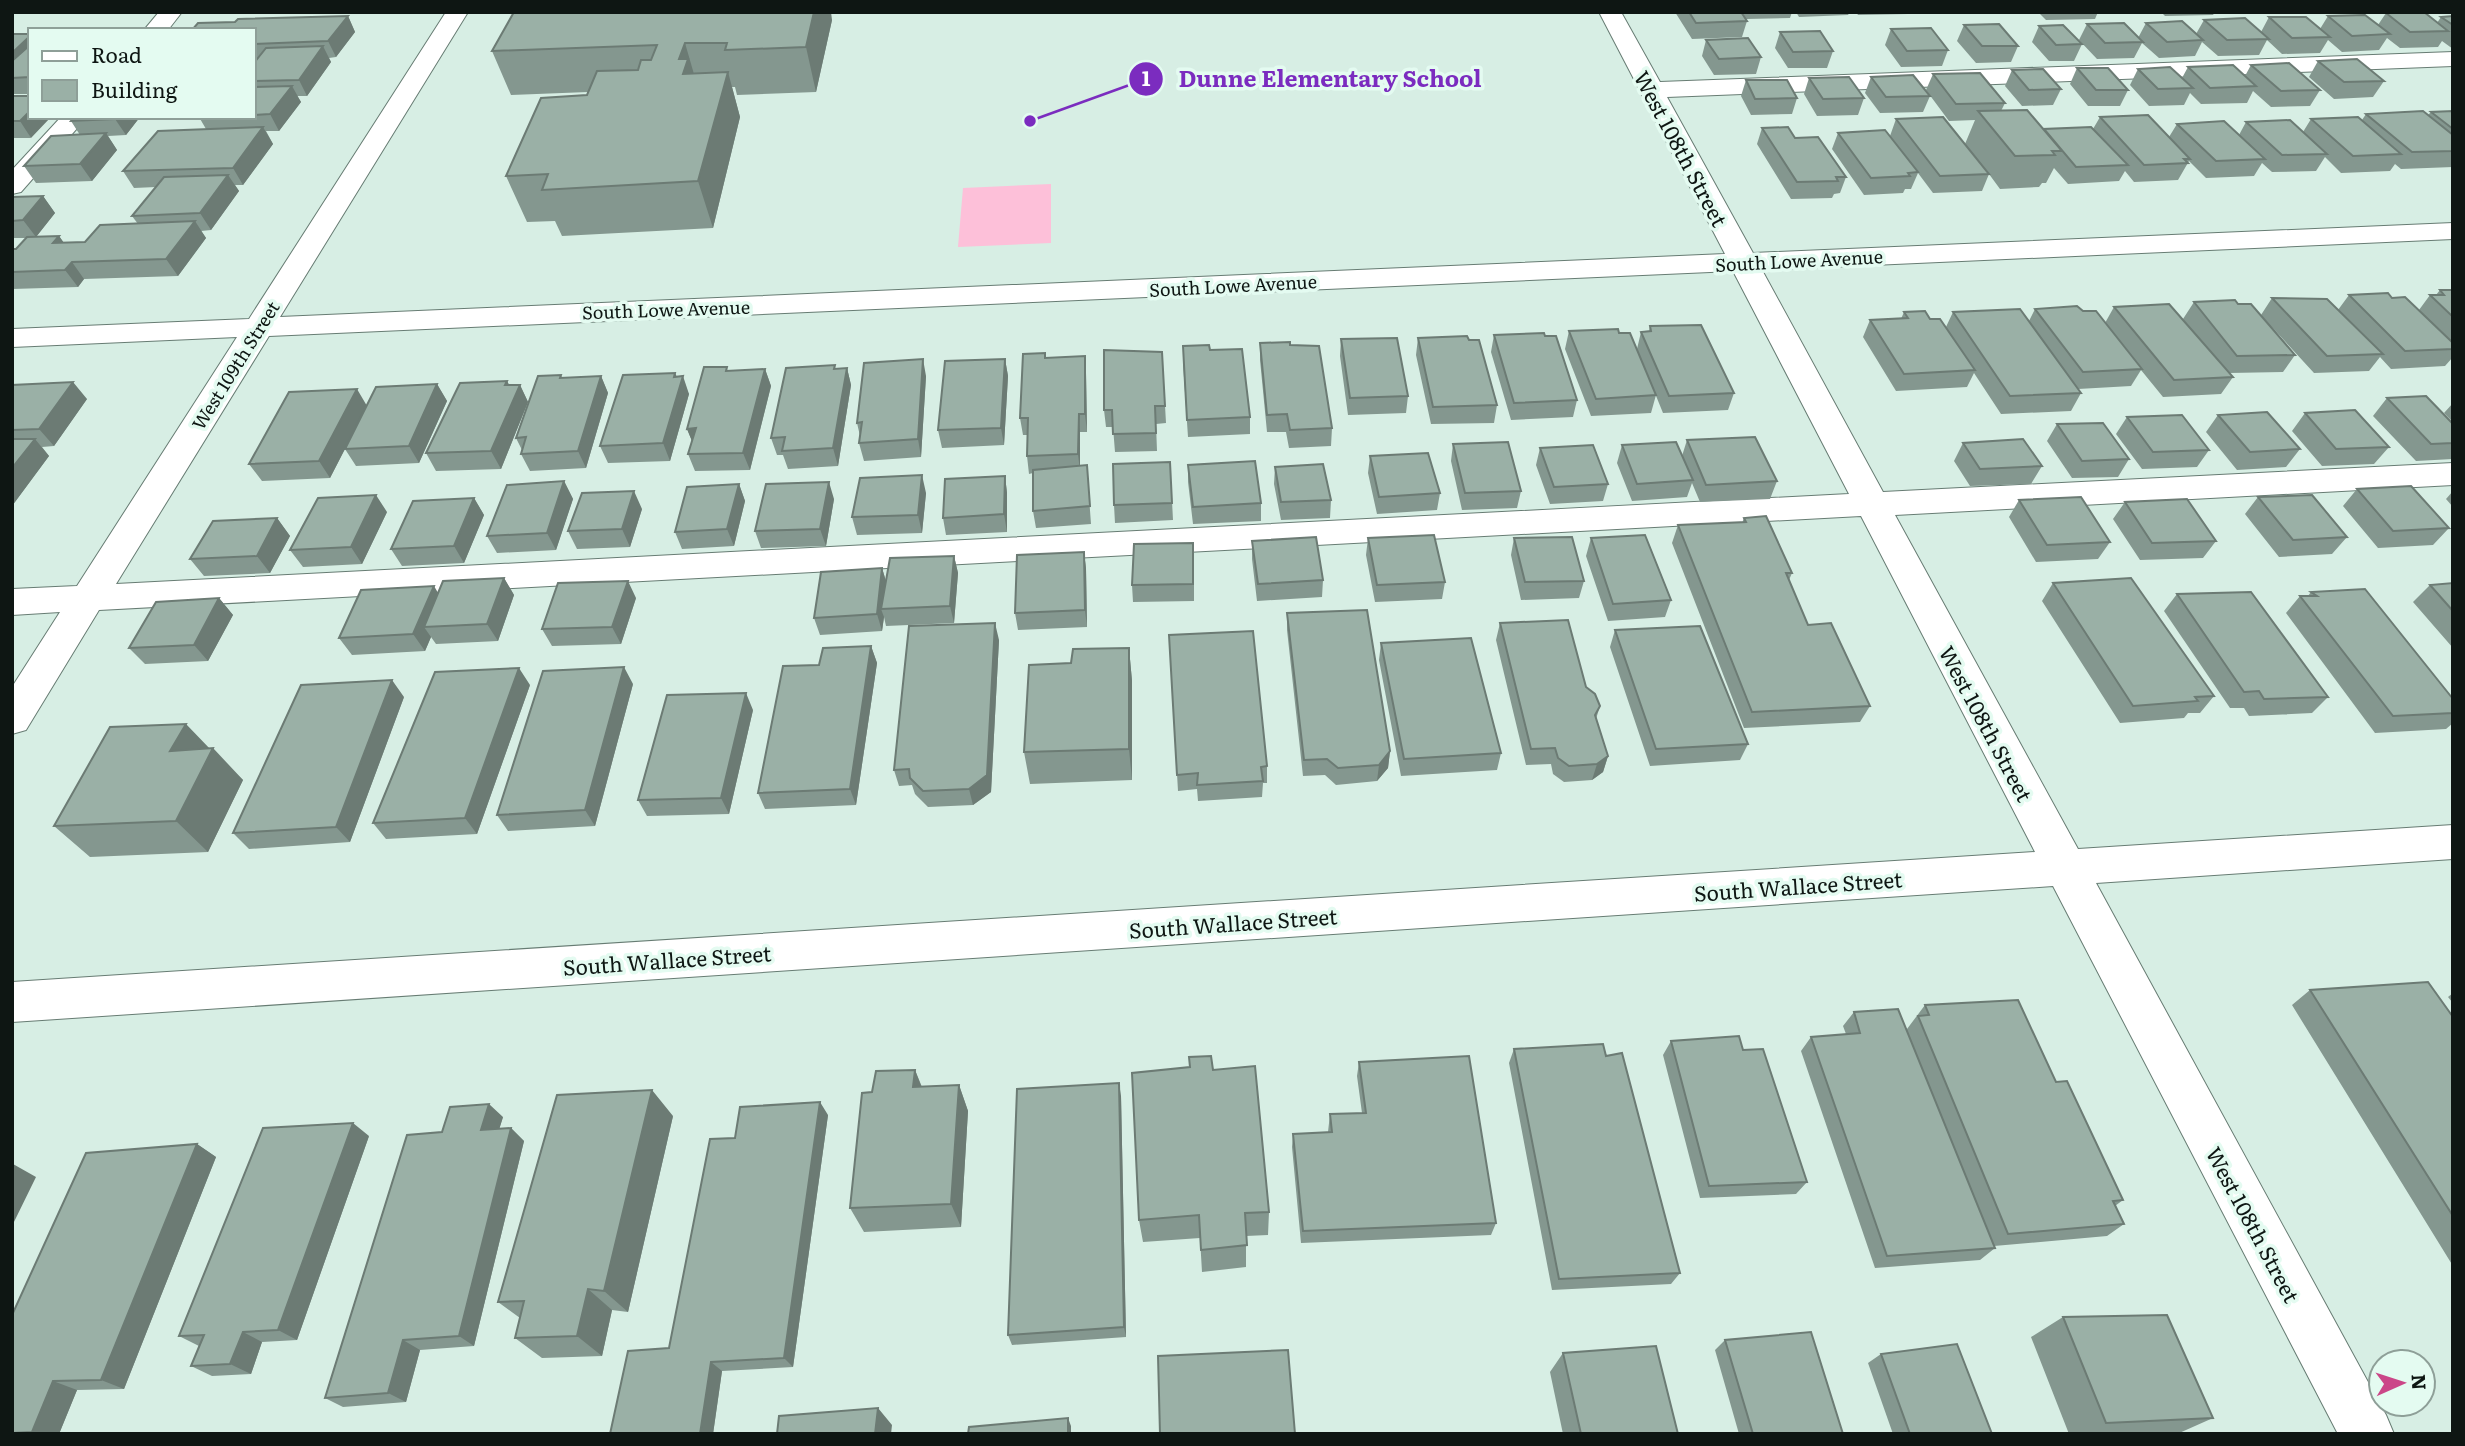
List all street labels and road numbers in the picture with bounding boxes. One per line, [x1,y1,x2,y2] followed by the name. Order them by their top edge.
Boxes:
[1628,65,1736,232] street label: West 108th Street
[1714,242,1884,278] street label: South Lowe Avenue
[1148,267,1318,303] street label: South Lowe Avenue
[582,293,750,325] street label: South Lowe Avenue
[185,295,286,435] street label: West 109th Street
[1933,640,2041,807] street label: West 108th Street
[1693,862,1904,908] street label: South Wallace Street
[1128,899,1339,945] street label: South Wallace Street
[562,936,773,982] street label: South Wallace Street
[2200,1141,2308,1308] street label: West 108th Street

